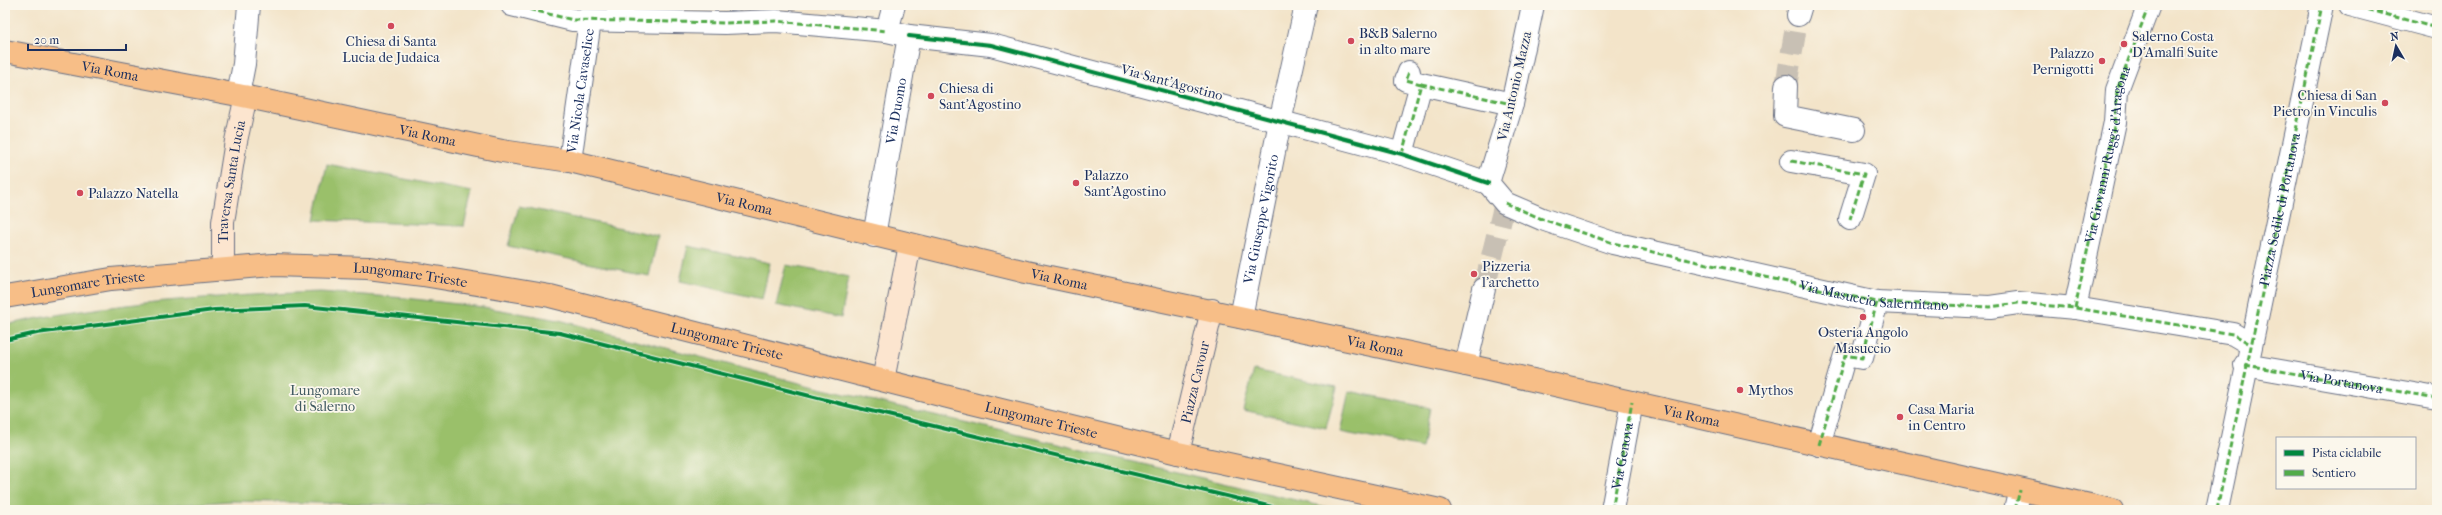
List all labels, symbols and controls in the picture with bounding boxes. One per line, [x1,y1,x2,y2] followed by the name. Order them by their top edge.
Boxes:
[386,21,396,31] marker: Chiesa di Santa Lucia de Judaica
[1359,25,1437,58] place label: B&B Salerno in alto mare
[28,26,126,52] scale bar
[2376,26,2416,66] north arrow
[563,27,598,155] street label: Via Nicola Cavaselice
[2132,28,2218,61] place label: Salerno Costa D'Amalfi Suite
[1493,29,1536,144] street label: Via Antonio Mazza
[2389,29,2400,44] text: N
[34,33,59,47] text: 20 m
[342,33,440,66] place label: Chiesa di Santa Lucia de Judaica
[1346,36,1356,46] marker: B&B Salerno in alto mare
[2119,39,2129,49] marker: Salerno Costa D'Amalfi Suite
[2032,45,2094,78] place label: Palazzo Pernigotti
[2097,56,2107,66] marker: Palazzo Pernigotti
[79,57,141,85] street label: Via Roma
[1118,60,1225,104] street label: Via Sant'Agostino
[2081,63,2134,246] street label: Via Giovanni Ruggi d'Aragona
[882,77,911,146] street label: Via Duomo
[939,80,1021,113] place label: Chiesa di Sant'Agostino
[2273,87,2377,120] place label: Chiesa di San Pietro in Vinculis
[926,91,936,101] marker: Chiesa di Sant'Agostino
[2380,98,2390,108] marker: Chiesa di San Pietro in Vinculis
[215,118,249,243] street label: Traversa Santa Lucia
[397,121,458,150] street label: Via Roma
[2256,131,2304,288] street label: Piazza Sedile di Portanova
[1240,153,1282,286] street label: Via Giuseppe Vigorito
[1084,167,1166,200] place label: Palazzo Sant'Agostino
[1071,178,1081,188] marker: Palazzo Sant'Agostino
[88,185,179,202] place label: Palazzo Natella
[75,188,85,198] marker: Palazzo Natella
[713,189,775,219] street label: Via Roma
[1481,258,1539,291] place label: Pizzeria l'archetto
[353,260,469,291] street label: Lungomare Trieste
[1028,265,1090,294] street label: Via Roma
[30,268,146,301] street label: Lungomare Trieste
[1469,269,1479,279] marker: Pizzeria l'archetto
[1797,277,1949,314] street label: Via Masuccio Salernitano
[1858,312,1868,322] marker: Osteria Angolo Masuccio
[669,319,785,364] street label: Lungomare Trieste
[1818,324,1908,357] place label: Osteria Angolo Masuccio
[1344,332,1406,361] street label: Via Roma
[1177,339,1213,425] street label: Piazza Cavour
[2298,366,2385,398] street label: Via Portanova
[290,382,360,415] park label: Lungomare di Salerno
[1748,382,1793,399] place label: Mythos
[1735,385,1745,395] marker: Mythos
[983,398,1099,442] street label: Lungomare Trieste
[1660,401,1722,431] street label: Via Roma
[1908,401,1975,434] place label: Casa Maria in Centro
[1895,412,1905,422] marker: Casa Maria in Centro
[1608,421,1637,492] street label: Via Genova
[2276,437,2416,489] legend
[2312,446,2381,460] text: Pista ciclabile
[2312,466,2356,480] text: Sentiero

